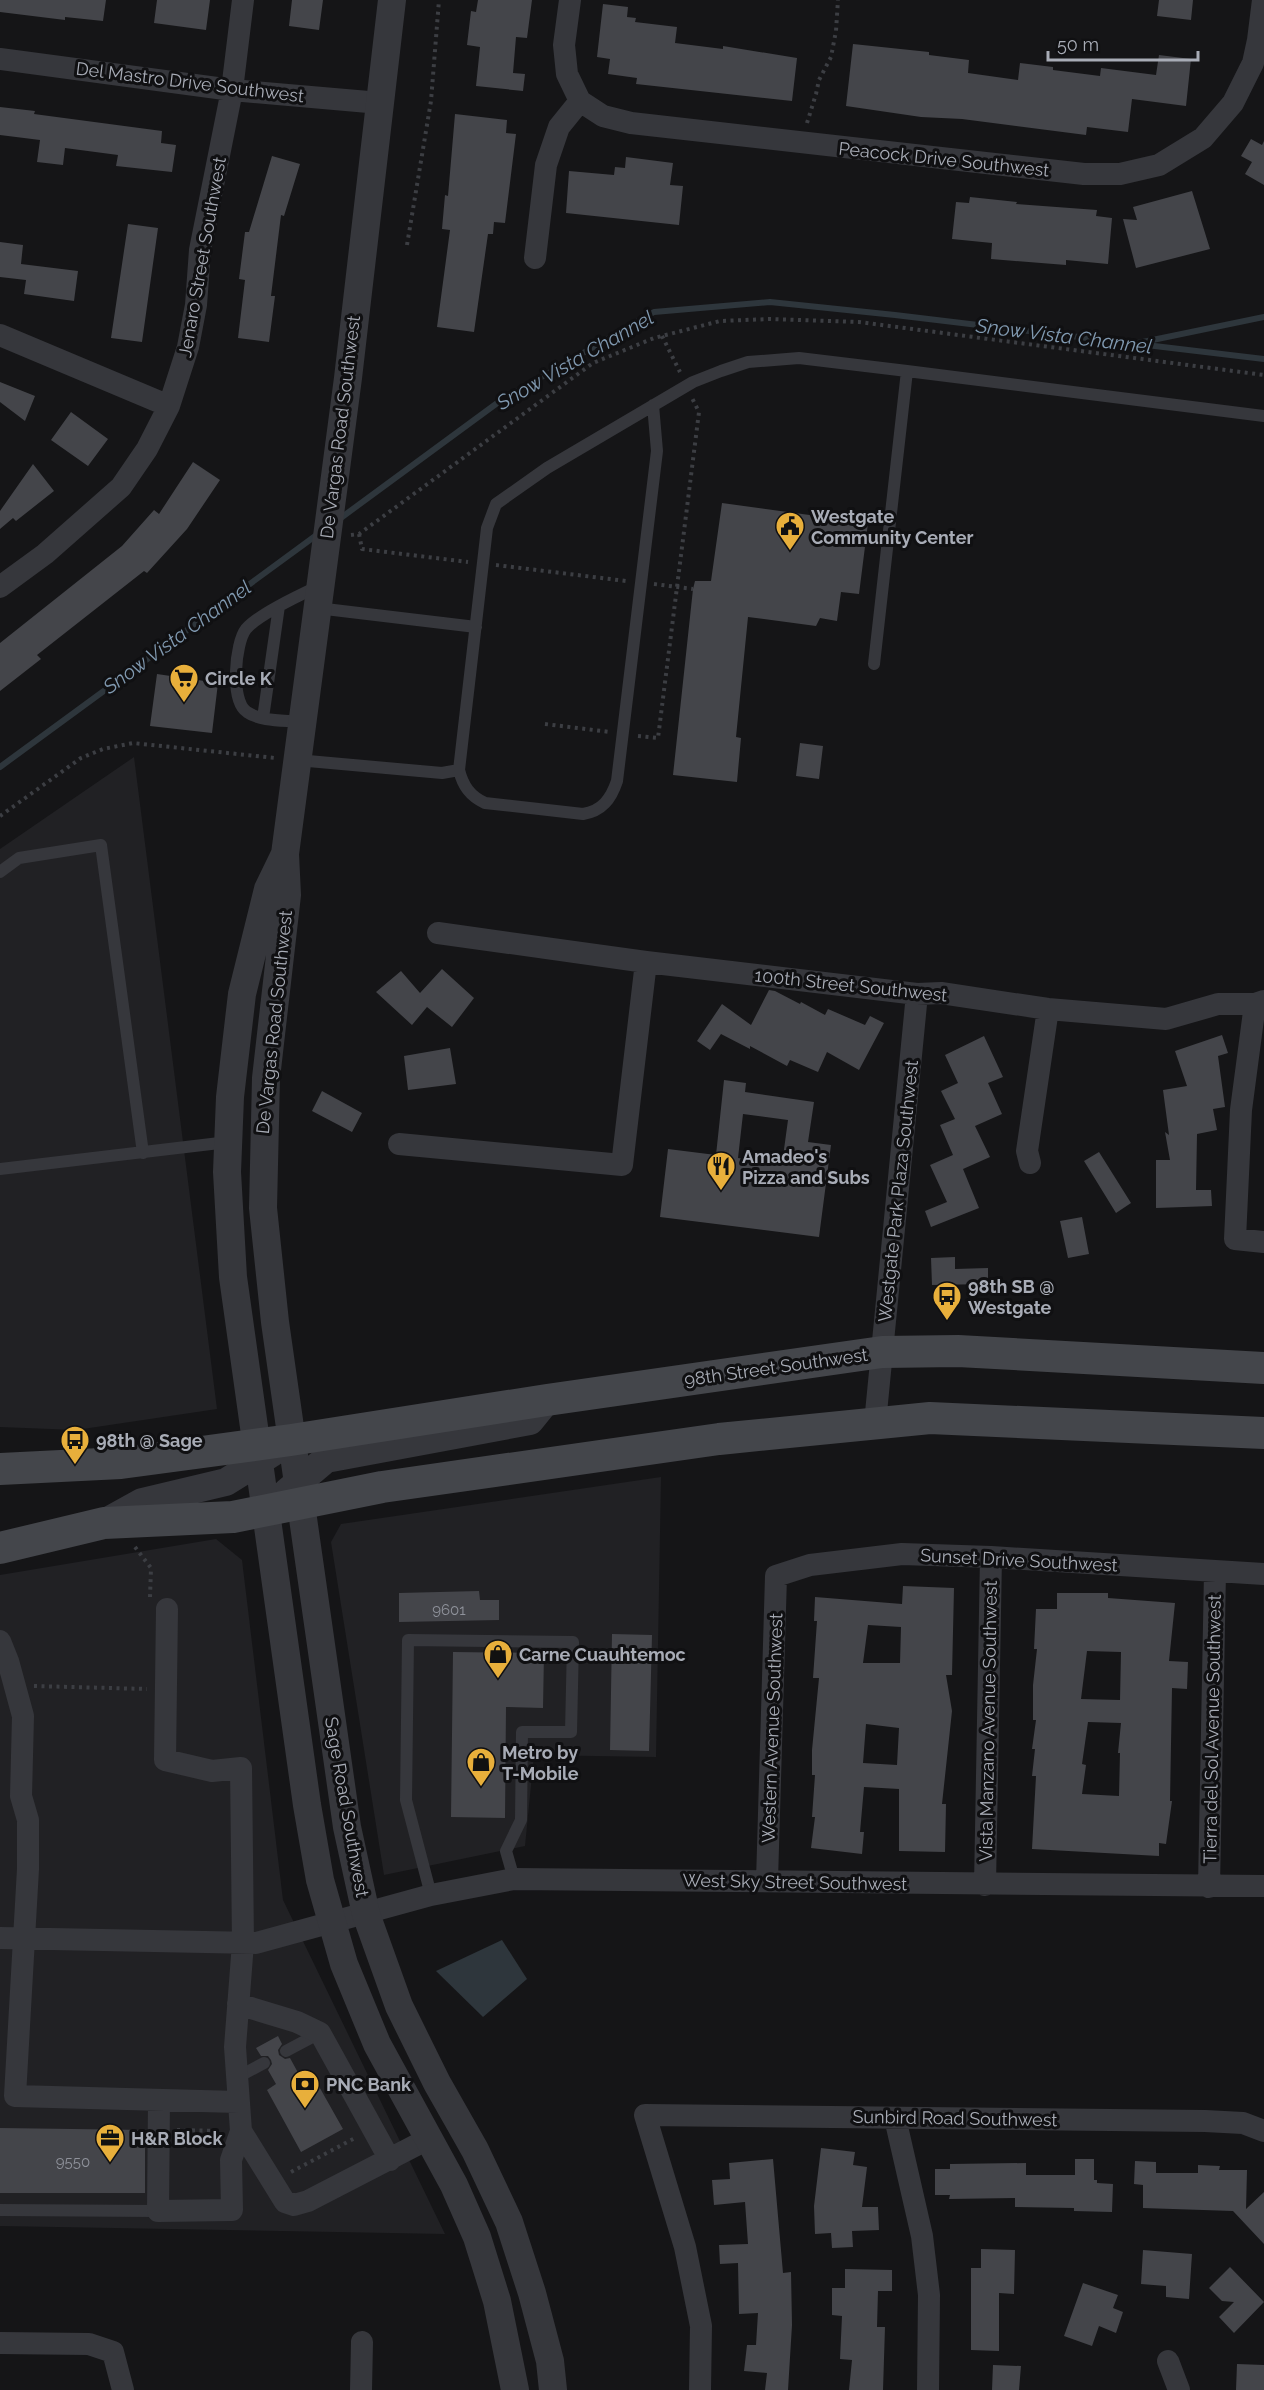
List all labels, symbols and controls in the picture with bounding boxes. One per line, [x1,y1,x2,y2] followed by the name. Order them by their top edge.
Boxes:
[1048,24,1198,62] scale bar
[1057,34,1099,55] text: 50 m
[75,58,305,106] street label: Del Mastro Drive Southwest
[838,137,1050,181] street label: Peacock Drive Southwest
[174,155,230,359] street label: Jenaro Street Southwest
[491,305,658,415] water label: Snow Vista Channel
[974,313,1153,359] water label: Snow Vista Channel
[316,314,364,540] street label: De Vargas Road Southwest
[811,506,973,548] place label: Westgate Community Center
[774,510,806,552] public building icon: Westgate Community Center
[97,575,256,699] water label: Snow Vista Channel
[168,662,200,704] supermarket icon: Circle K
[205,668,273,689] place label: Circle K
[252,909,296,1135] street label: De Vargas Road Southwest
[754,964,948,1006] street label: 100th Street Southwest
[874,1059,922,1323] street label: Westgate Park Plaza Southwest
[742,1146,870,1188] place label: Amadeo's Pizza and Subs
[705,1150,737,1192] restaurant icon: Amadeo's Pizza and Subs
[968,1276,1054,1318] place label: 98th SB @ Westgate
[931,1280,963,1322] bus stop icon: 98th SB @ Westgate
[683,1344,869,1390] street label: 98th Street Southwest
[59,1424,91,1466] bus stop icon: 98th @ Sage
[96,1430,203,1451] place label: 98th @ Sage
[920,1544,1118,1576] street label: Sunset Drive Southwest
[975,1580,1001,1862] street label: Vista Manzano Avenue Southwest
[1199,1594,1225,1864] street label: Tierra del Sol Avenue Southwest
[432,1601,466,1619] house number: 9601
[757,1613,787,1843] street label: Western Avenue Southwest
[482,1638,514,1680] shop icon: Carne Cuauhtemoc
[519,1644,686,1665] place label: Carne Cuauhtemoc
[321,1715,373,1899] street label: Sage Road Southwest
[502,1742,579,1784] place label: Metro by T-Mobile
[465,1746,497,1788] shop icon: Metro by T-Mobile
[683,1870,907,1894] street label: West Sky Street Southwest
[289,2068,321,2110] bank icon: PNC Bank
[326,2074,412,2095] place label: PNC Bank
[852,2106,1058,2130] street label: Sunbird Road Southwest
[94,2122,126,2164] office icon: H&R Block
[131,2128,224,2149] place label: H&R Block
[56,2153,90,2171] house number: 9550

